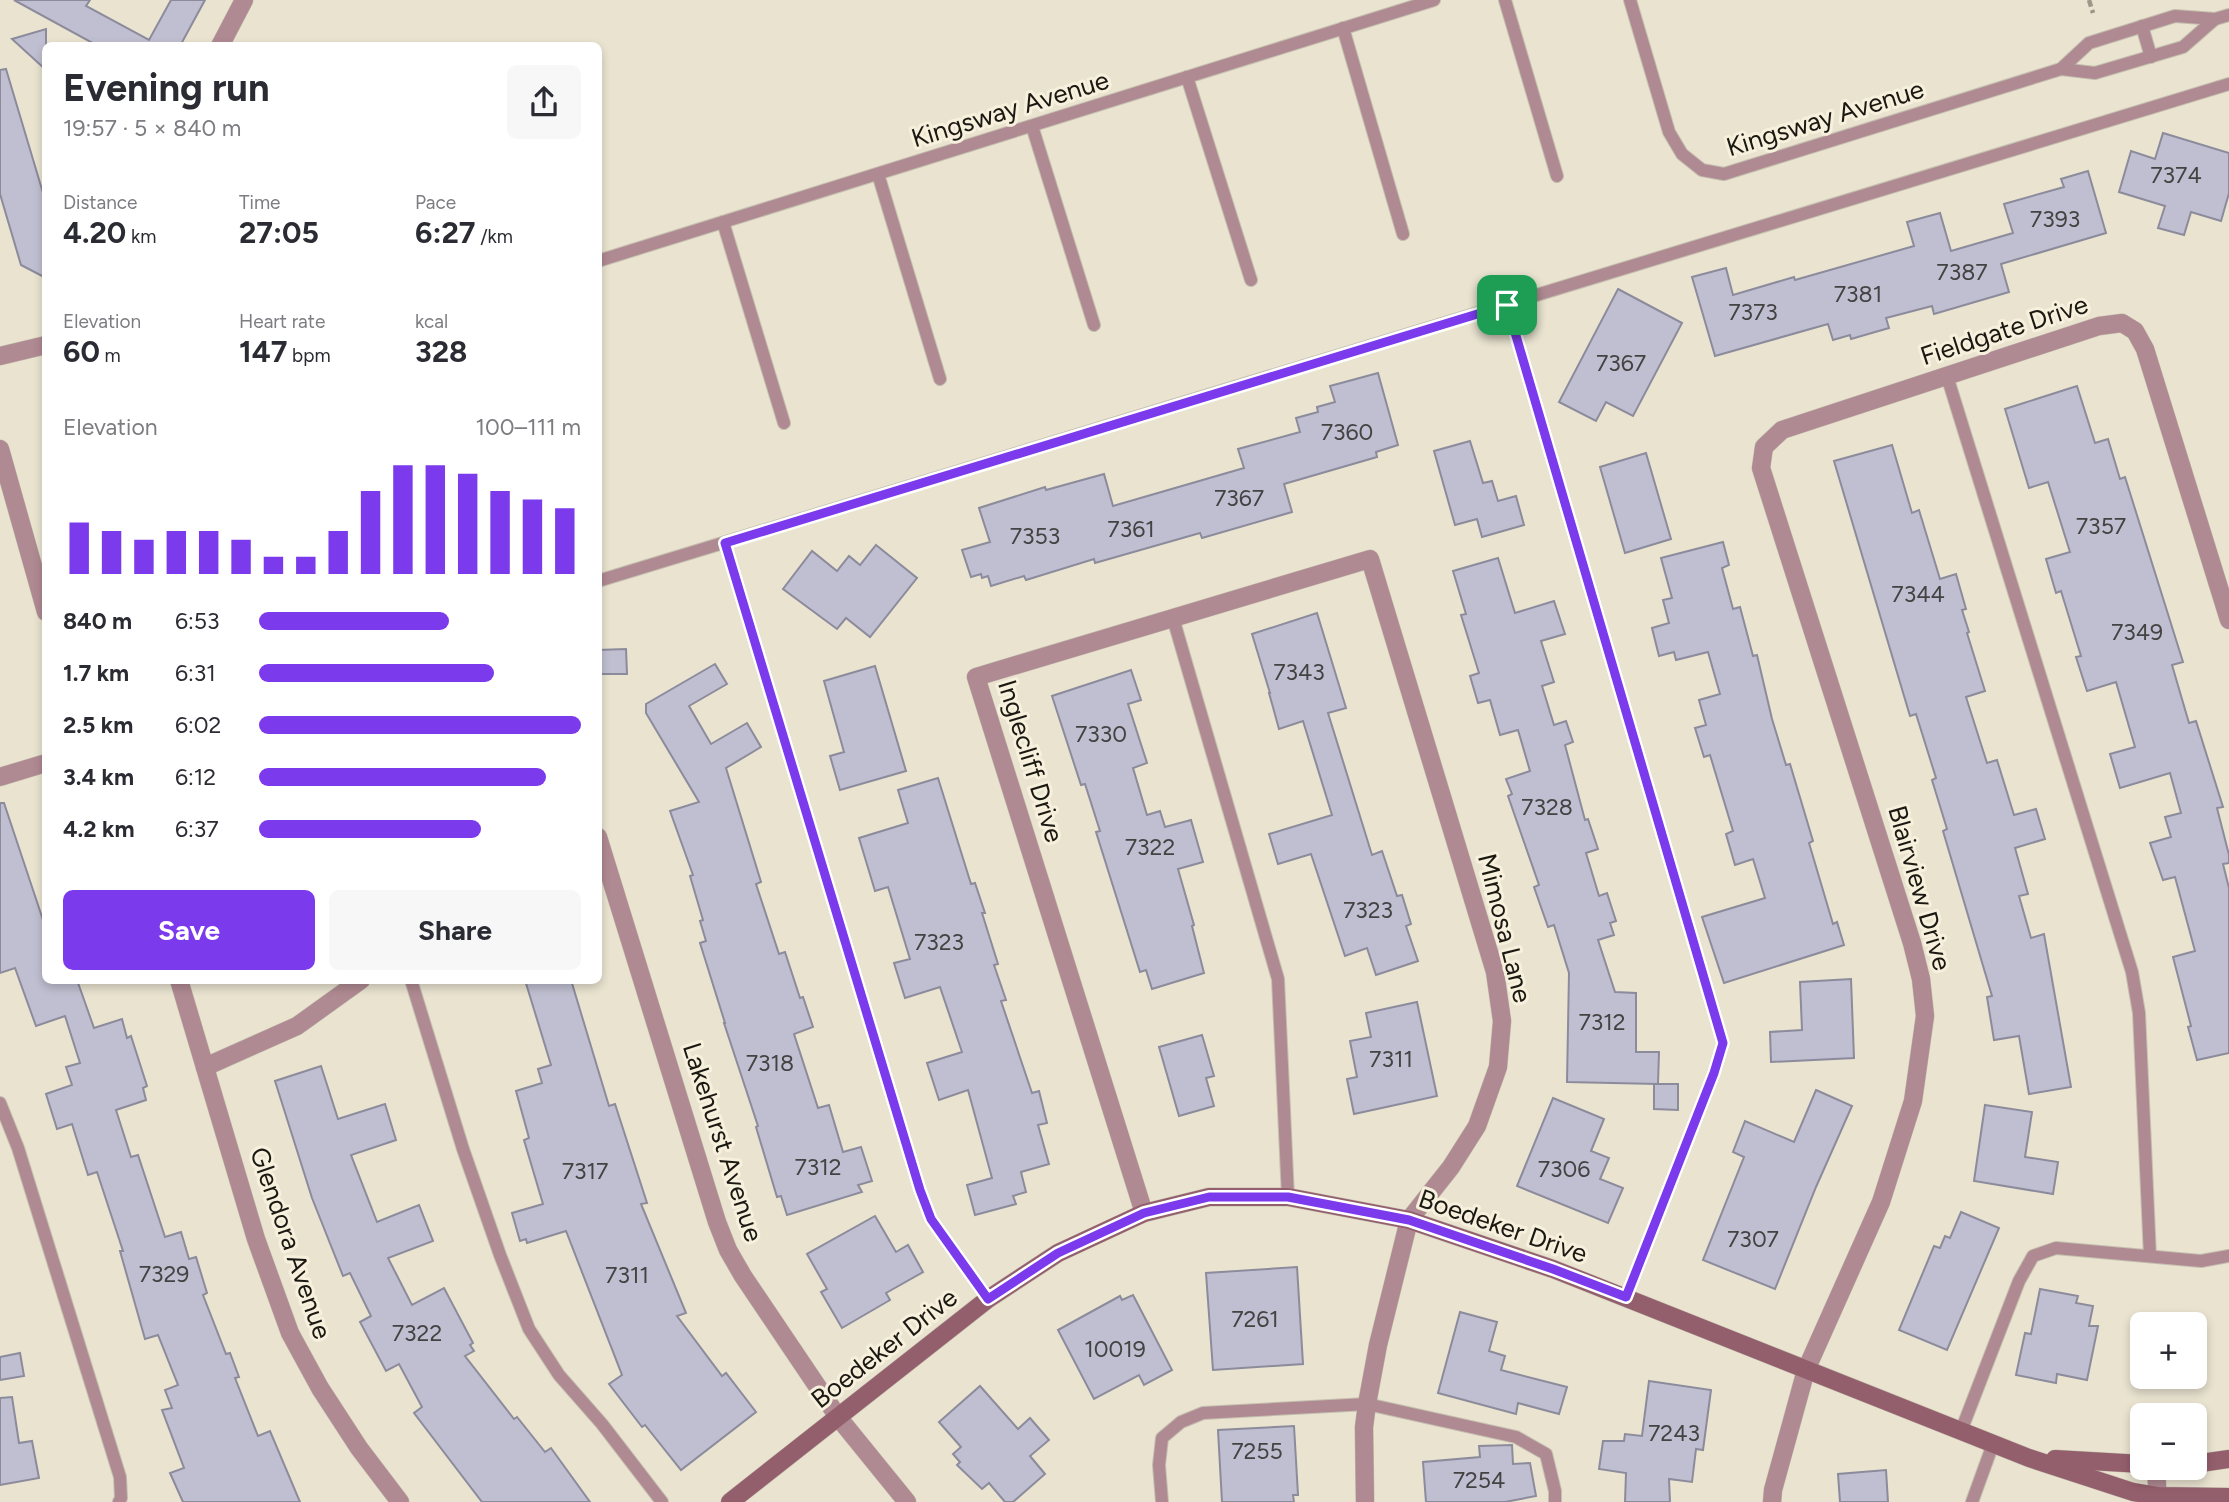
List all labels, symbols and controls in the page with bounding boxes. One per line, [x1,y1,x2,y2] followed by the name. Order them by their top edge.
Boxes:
[907,64,1113,154] street label: Kingsway Avenue
[63,65,270,111] text: Evening run
[507,65,581,139] button: share
[1722,73,1928,163] street label: Kingsway Avenue
[63,114,241,142] text: 19:57 · 5 × 840 m
[2150,161,2202,189] house number: 7374
[63,191,137,214] text: Distance
[239,191,280,214] text: Time
[415,191,456,214] text: Pace
[2030,205,2080,233] house number: 7393
[63,214,126,251] text: 4.20
[239,214,319,251] text: 27:05
[415,214,475,251] text: 6:27
[126,225,156,248] text: km
[475,225,513,248] text: /km
[1936,258,1988,286] house number: 7387
[1477,275,1537,335] pin
[1834,280,1882,308] house number: 7381
[1488,286,1526,324] icon: arrive
[1916,288,2092,372] street label: Fieldgate Drive
[1728,298,1778,326] house number: 7373
[63,310,141,333] text: Elevation
[239,310,325,333] text: Heart rate
[415,310,448,333] text: kcal
[63,333,100,370] text: 60
[239,333,287,370] text: 147
[415,333,467,370] text: 328
[100,344,121,367] text: m
[287,344,331,367] text: bpm
[1596,349,1646,377] house number: 7367
[63,413,158,441] text: Elevation
[476,413,581,441] text: 100–111 m
[1321,418,1373,446] house number: 7360
[1214,484,1264,512] house number: 7367
[2076,512,2126,540] house number: 7357
[1107,515,1155,543] house number: 7361
[1010,522,1060,550] house number: 7353
[1891,580,1945,608] house number: 7344
[63,607,132,635] text: 840 m
[175,607,220,635] text: 6:53
[2111,618,2163,646] house number: 7349
[1273,658,1325,686] house number: 7343
[63,659,129,687] text: 1.7 km
[175,659,216,687] text: 6:31
[991,676,1071,846] street label: Inglecliff Drive
[63,711,133,739] text: 2.5 km
[175,711,221,739] text: 6:02
[1075,720,1127,748] house number: 7330
[63,763,134,791] text: 3.4 km
[175,763,216,791] text: 6:12
[1521,793,1573,821] house number: 7328
[1881,802,1959,974] street label: Blairview Drive
[63,815,134,843] text: 4.2 km
[175,815,219,843] text: 6:37
[1125,833,1175,861] house number: 7322
[1471,850,1539,1006] street label: Mimosa Lane
[63,890,315,970] button: Save
[329,890,581,970] button: Share
[1343,896,1393,924] house number: 7323
[914,928,964,956] house number: 7323
[1578,1008,1626,1036] house number: 7312
[676,1038,770,1246] street label: Lakehurst Avenue
[1369,1045,1413,1073] house number: 7311
[746,1049,794,1077] house number: 7318
[243,1143,339,1343] street label: Glendora Avenue
[794,1153,842,1181] house number: 7312
[1538,1155,1590,1183] house number: 7306
[562,1157,608,1185] house number: 7317
[1414,1182,1592,1270] street label: Boedeker Drive
[1727,1225,1779,1253] house number: 7307
[139,1260,189,1288] house number: 7329
[605,1261,649,1289] house number: 7311
[805,1281,963,1415] street label: Boedeker Drive
[1231,1305,1279,1333] house number: 7261
[2130,1312,2207,1480] map controls
[2130,1312,2207,1389] button: +
[392,1319,442,1347] house number: 7322
[1084,1335,1146,1363] house number: 10019
[2130,1403,2207,1480] button: −
[1648,1419,1700,1447] house number: 7243
[1231,1437,1283,1465] house number: 7255
[1453,1466,1505,1494] house number: 7254

